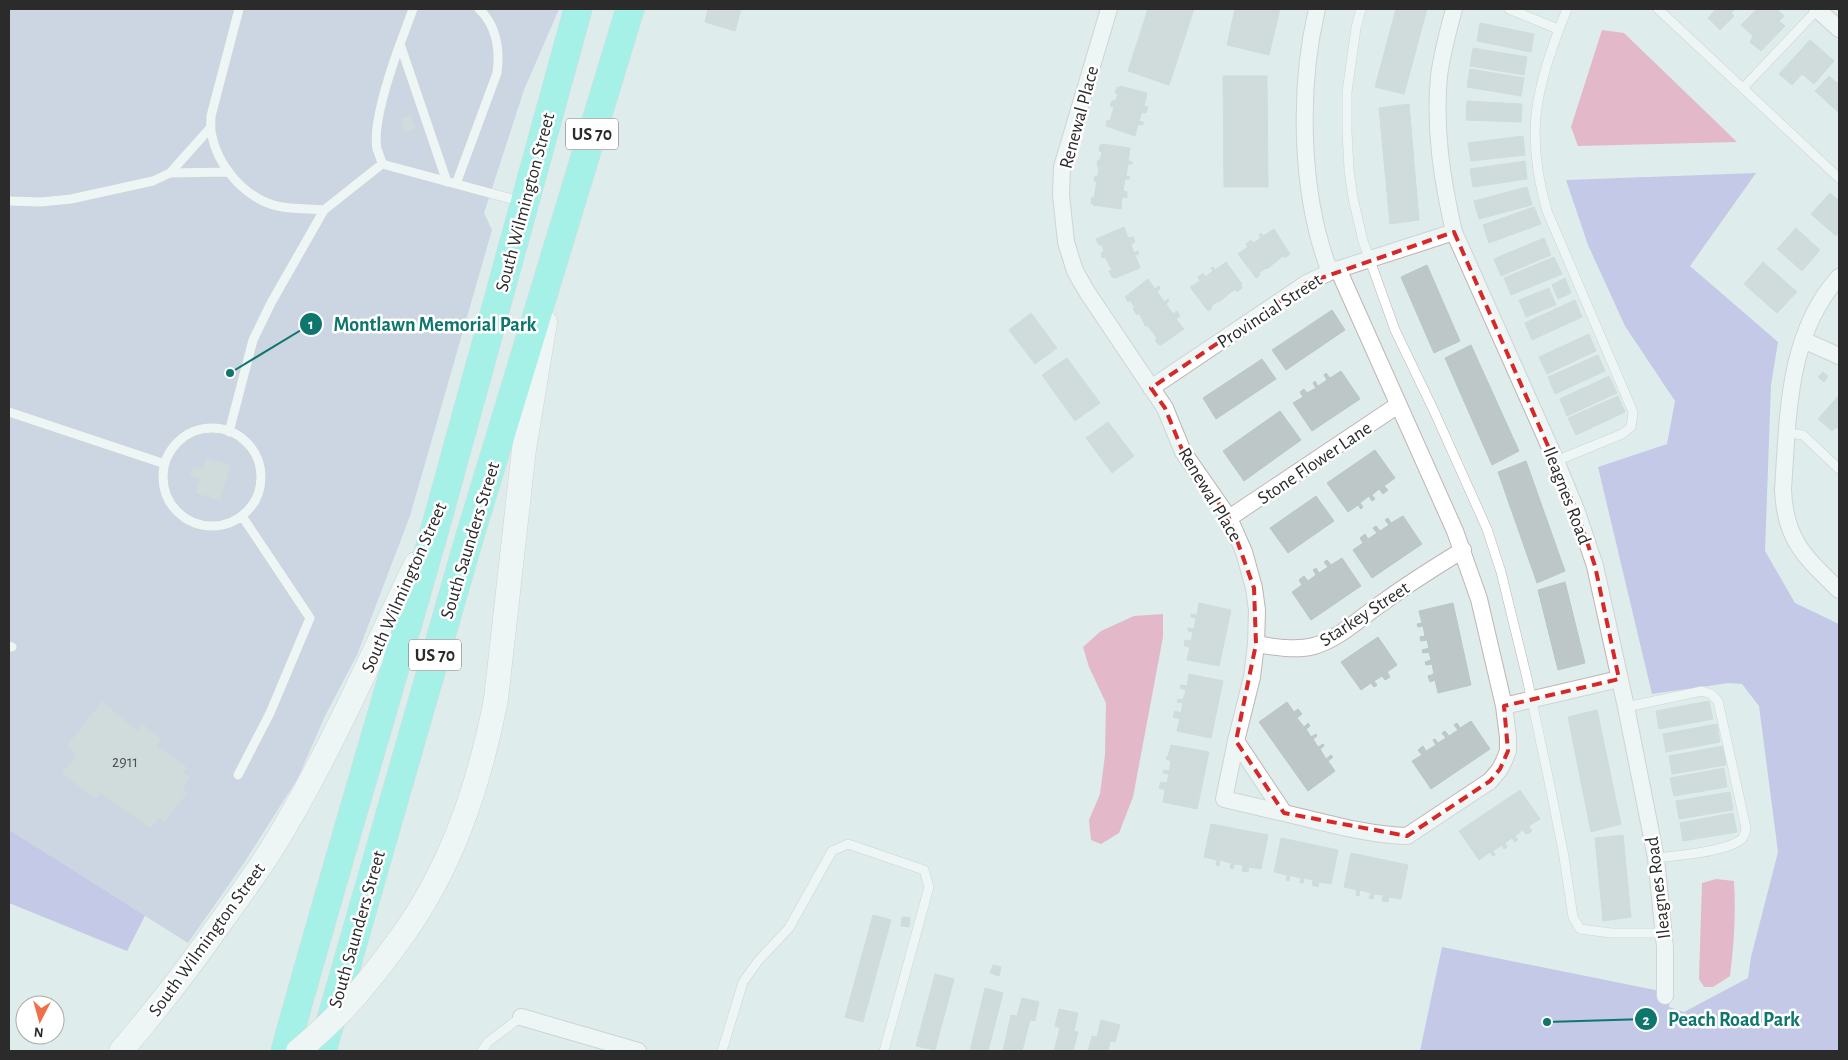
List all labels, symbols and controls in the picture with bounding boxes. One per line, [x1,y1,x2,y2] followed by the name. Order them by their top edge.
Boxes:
[1057,64,1102,171] street label: Renewal Place
[492,111,558,294] street label: South Wilmington Street
[566,118,618,150] road number: US 70
[1214,270,1326,352] street label: Provincial Street
[299,307,546,342] callout: Montlawn Memorial Park
[334,315,537,335] text: Montlawn Memorial Park
[308,317,314,332] text: 1
[1254,418,1375,508] street label: Stone Flower Lane
[1539,444,1594,547] street label: Ileagnes Road
[1174,445,1245,545] street label: Renewal Place
[438,460,503,621] street label: South Saunders Street
[358,500,451,676] street label: South Wilmington Street
[1317,578,1413,650] street label: Starkey Street
[409,640,461,670] road number: US 70
[112,754,138,770] house number: 2911
[1643,835,1674,940] street label: Ileagnes Road
[326,848,389,1010] street label: South Saunders Street
[145,860,269,1020] street label: South Wilmington Street
[15,995,65,1045] north arrow
[1633,1002,1810,1037] callout: Peach Road Park
[1668,1010,1800,1030] text: Peach Road Park
[1642,1013,1650,1028] text: 2
[33,1024,44,1039] text: N

